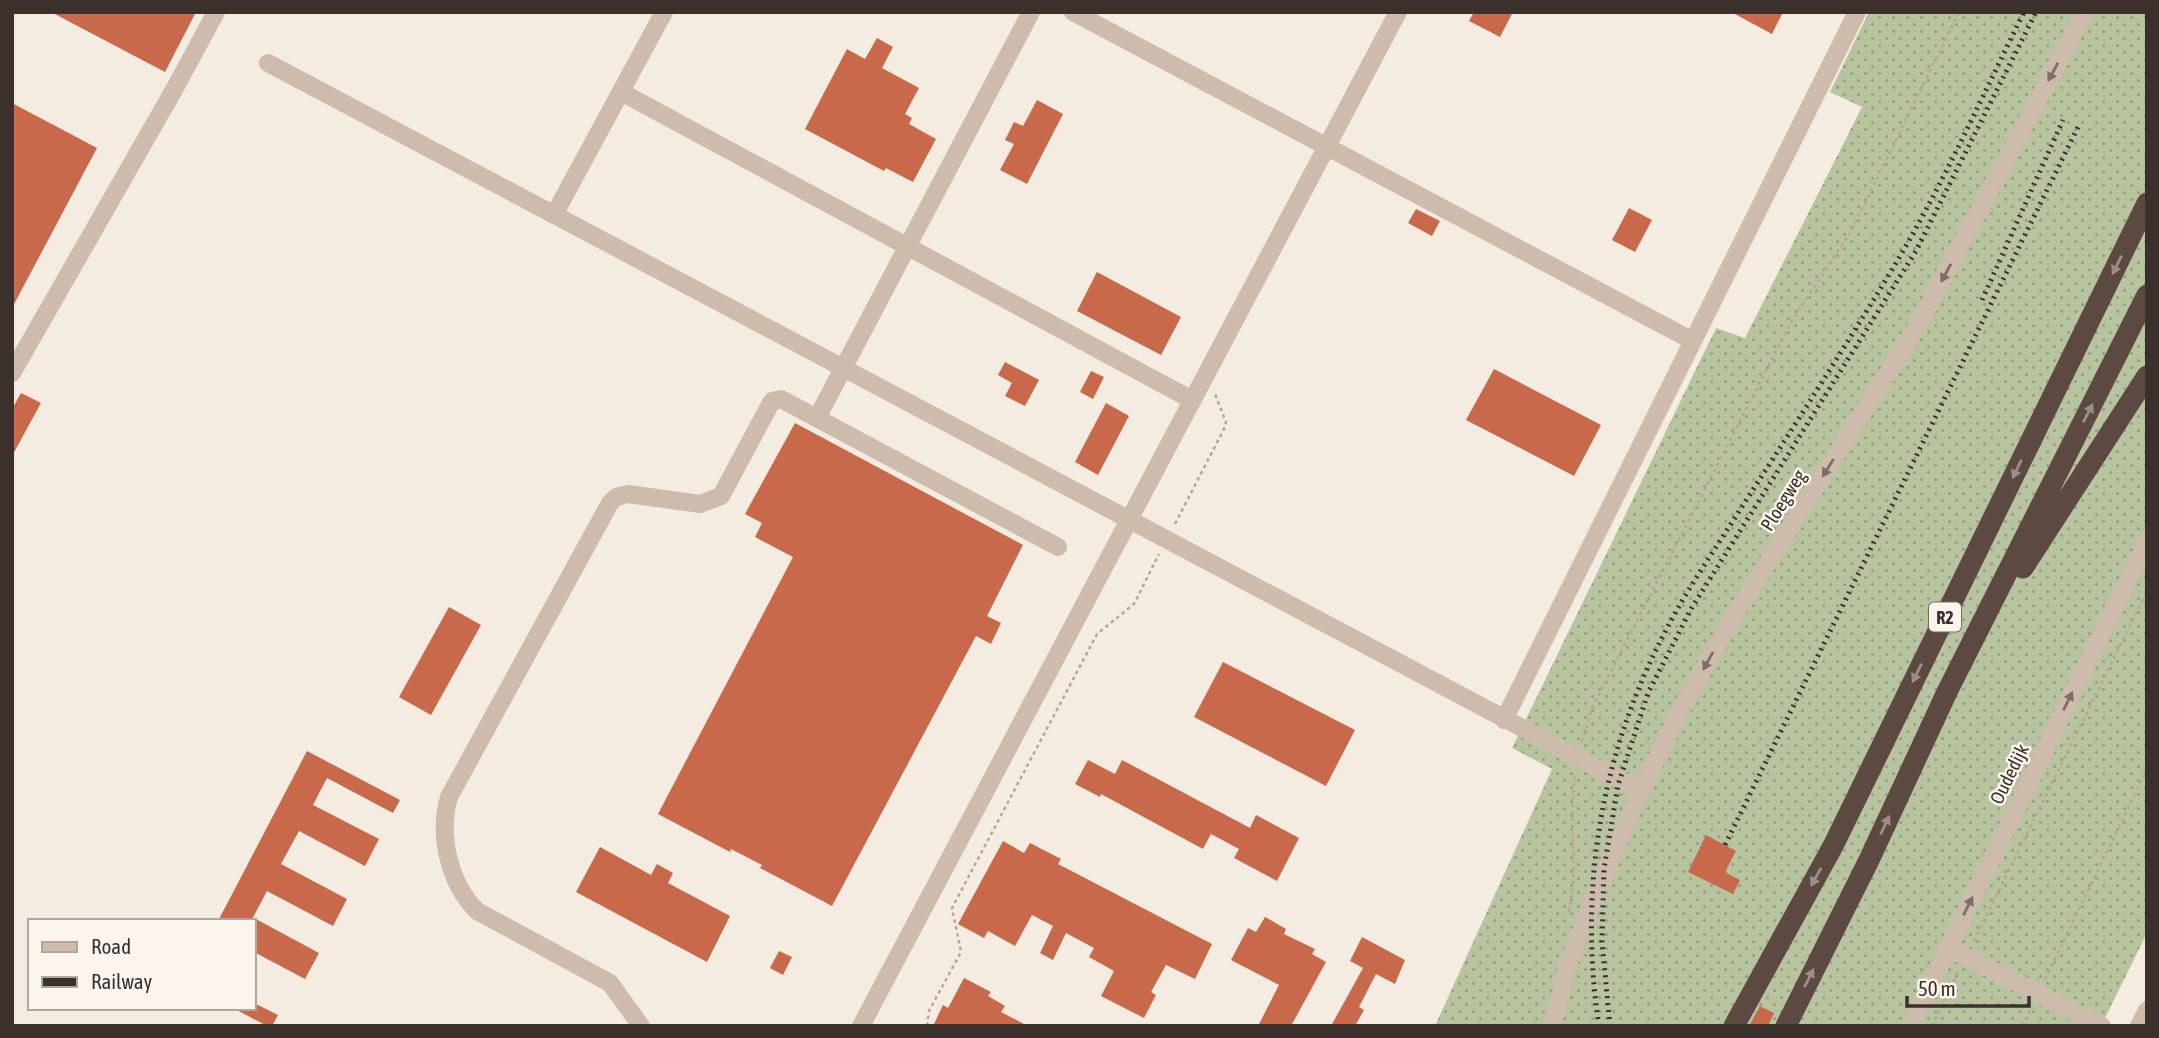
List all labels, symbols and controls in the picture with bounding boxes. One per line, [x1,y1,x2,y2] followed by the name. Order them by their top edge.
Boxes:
[2047,63,2059,83] one-way arrow
[2111,255,2122,275] one-way arrow
[1940,263,1951,283] one-way arrow
[2082,402,2094,422] one-way arrow
[1821,458,1834,477] one-way arrow
[2011,459,2023,479] one-way arrow
[1756,465,1811,535] street label: Ploegweg
[1929,602,1961,632] road number: R2
[1702,651,1714,671] one-way arrow
[1912,663,1923,683] one-way arrow
[2062,691,2074,711] one-way arrow
[1985,740,2033,808] street label: Oudedijk
[1879,815,1891,835] one-way arrow
[1810,867,1822,887] one-way arrow
[1962,896,1973,916] one-way arrow
[28,919,256,1010] legend
[91,934,131,958] text: Road
[1907,964,2030,1008] scale bar
[1804,968,1815,988] one-way arrow
[91,969,153,993] text: Railway
[1918,976,1956,1000] text: 50 m

